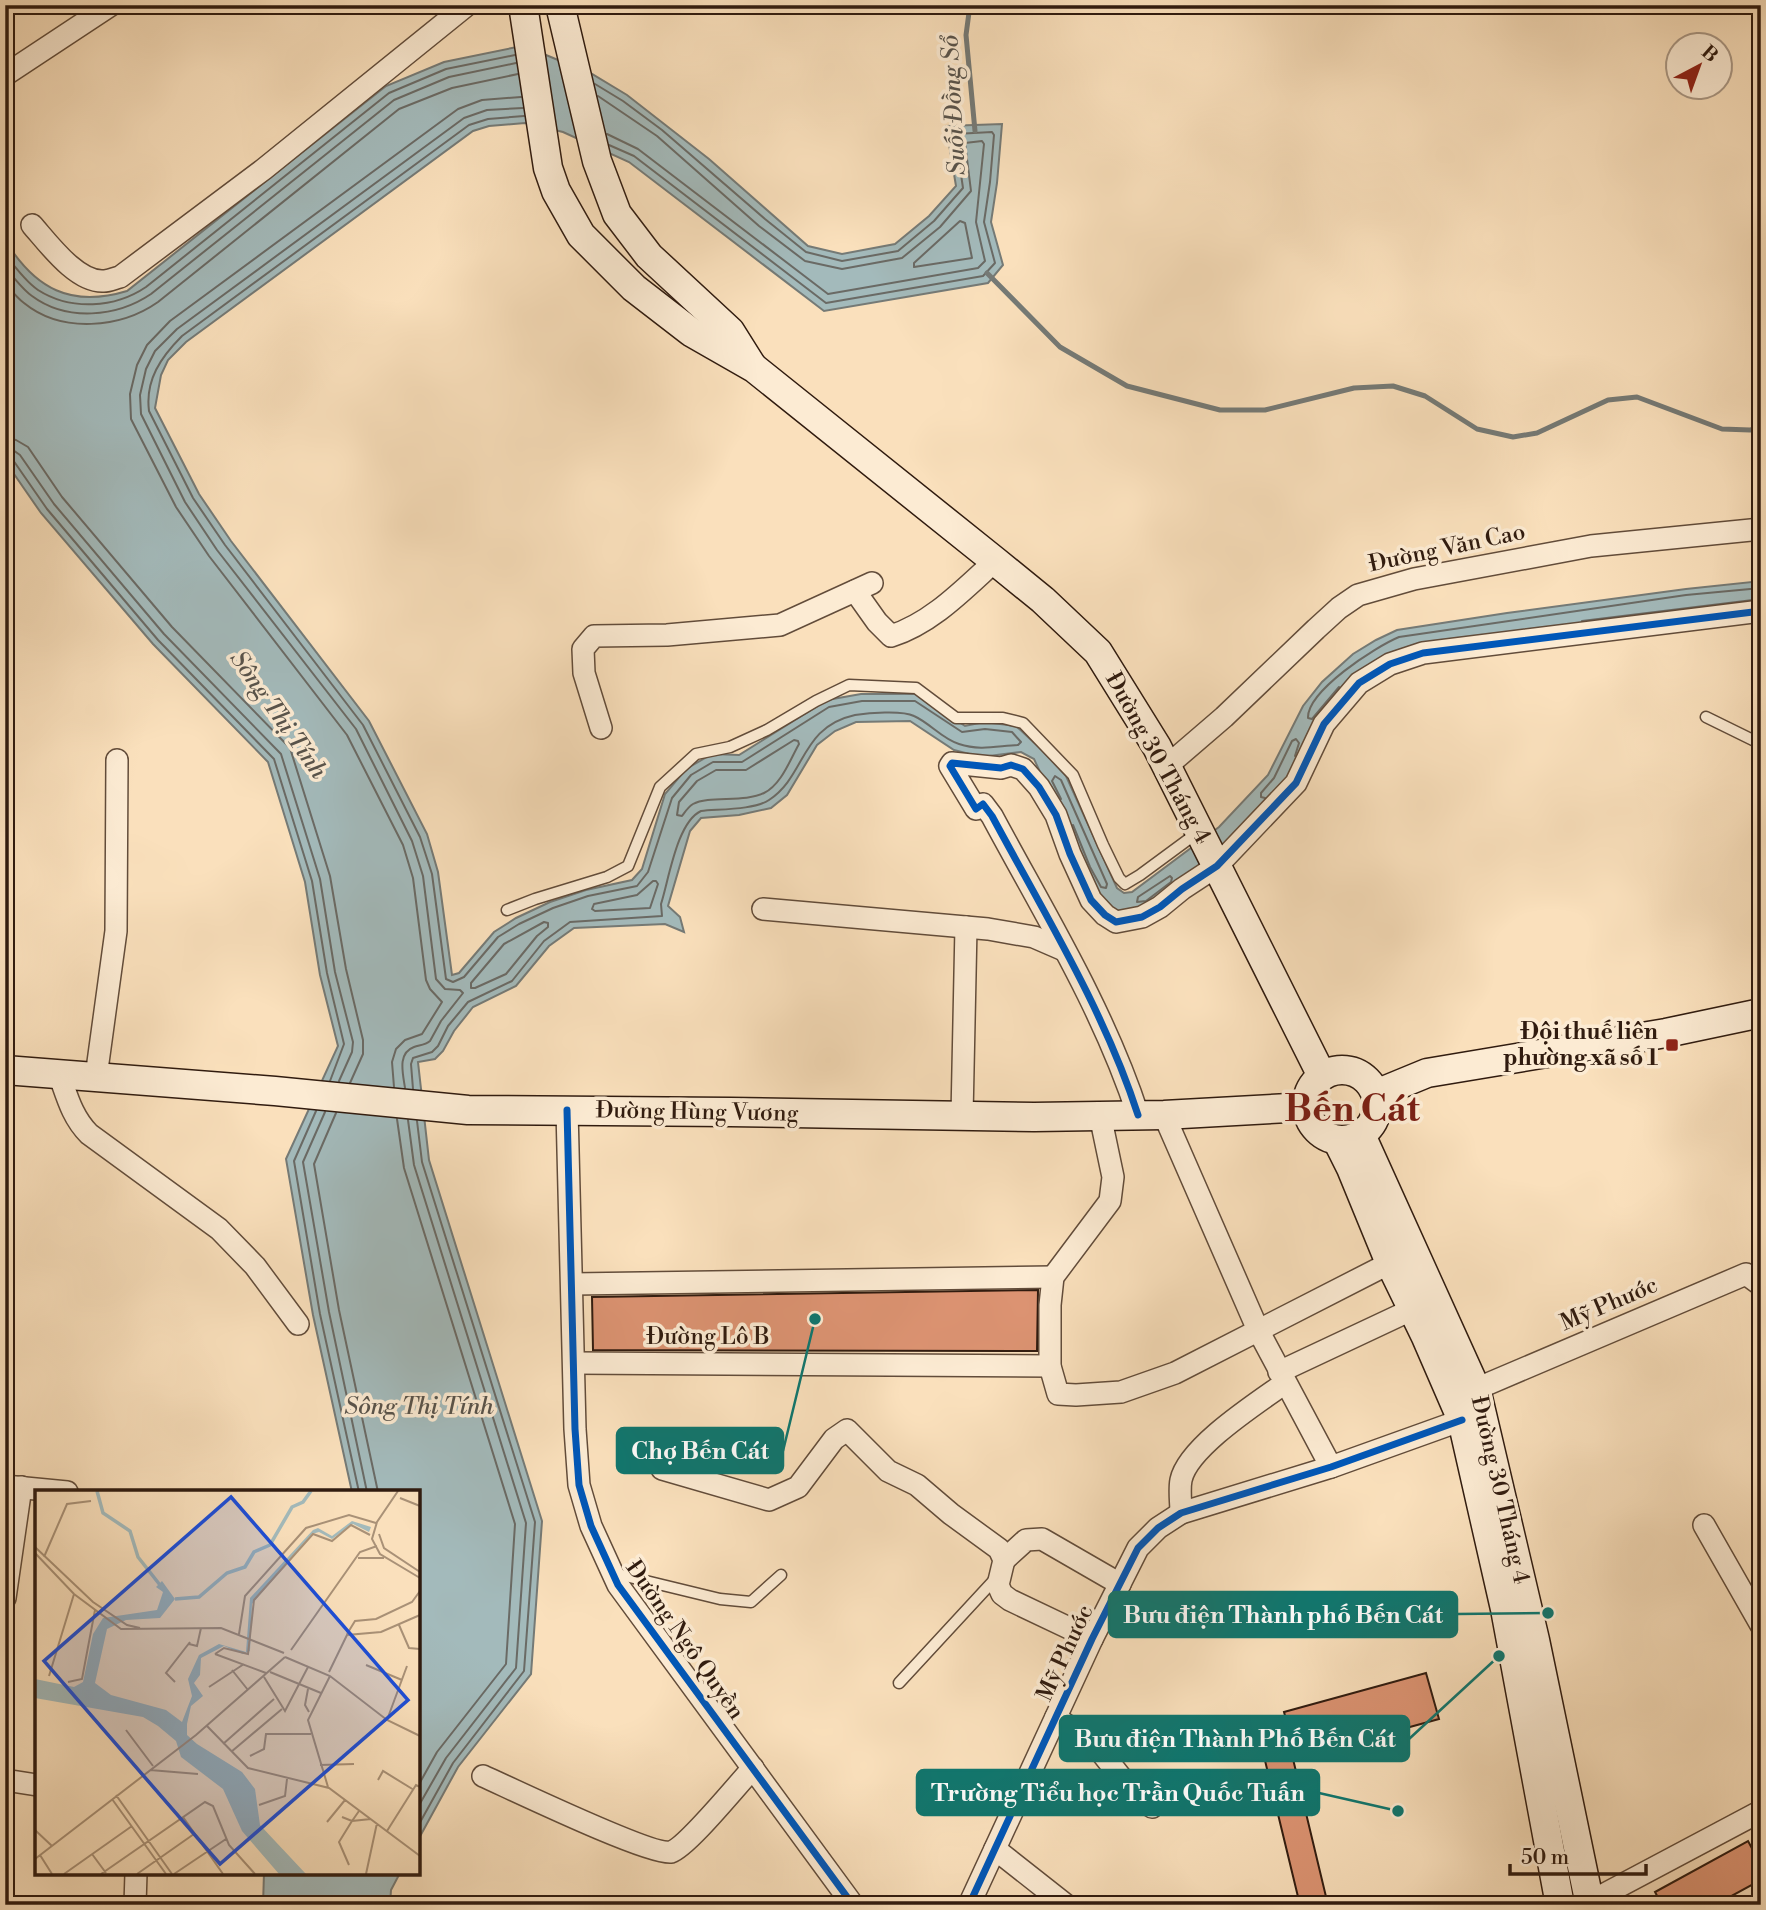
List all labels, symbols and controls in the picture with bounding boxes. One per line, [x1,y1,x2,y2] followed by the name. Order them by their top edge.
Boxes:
[1664,32,1734,102] north arrow
[935,33,973,176] water label: Suối Đồng Sổ
[1696,40,1723,68] text: B
[1366,518,1528,578] street label: Đường Văn Cao
[223,645,334,785] water label: Sông Thị Tính
[1099,667,1217,849] street label: Đường 30 Tháng 4
[1503,1018,1658,1072] place label: Đội thuế liên phường xã số 1
[1664,1037,1680,1053] marker: Đội thuế liên phường xã số 1
[1284,1087,1421,1133] district label: Bến Cát
[595,1096,799,1128] street label: Đường Hùng Vương
[1556,1271,1662,1337] street label: Mỹ Phước
[646,1323,770,1351] street label: Đường Lô B
[344,1392,494,1422] water label: Sông Thị Tính
[1465,1393,1535,1587] street label: Đường 30 Tháng 4
[617,1428,783,1473] callout: Chợ Bến Cát
[631,1437,769,1467] text: Chợ Bến Cát
[35,1490,420,1875] inset map
[620,1555,751,1725] street label: Đường Ngô Quyền
[1109,1592,1457,1637] callout: Bưu điện Thành phố Bến Cát
[1030,1600,1100,1706] street label: Mỹ Phước
[1123,1601,1443,1631] text: Bưu điện Thành phố Bến Cát
[1060,1716,1409,1761] callout: Bưu điện Thành Phố Bến Cát
[1074,1725,1396,1755] text: Bưu điện Thành Phố Bến Cát
[917,1770,1319,1815] callout: Trường Tiểu học Trần Quốc Tuấn
[931,1779,1305,1809] text: Trường Tiểu học Trần Quốc Tuấn
[1510,1833,1647,1877] scale bar
[1521,1845,1569,1871] text: 50 m

